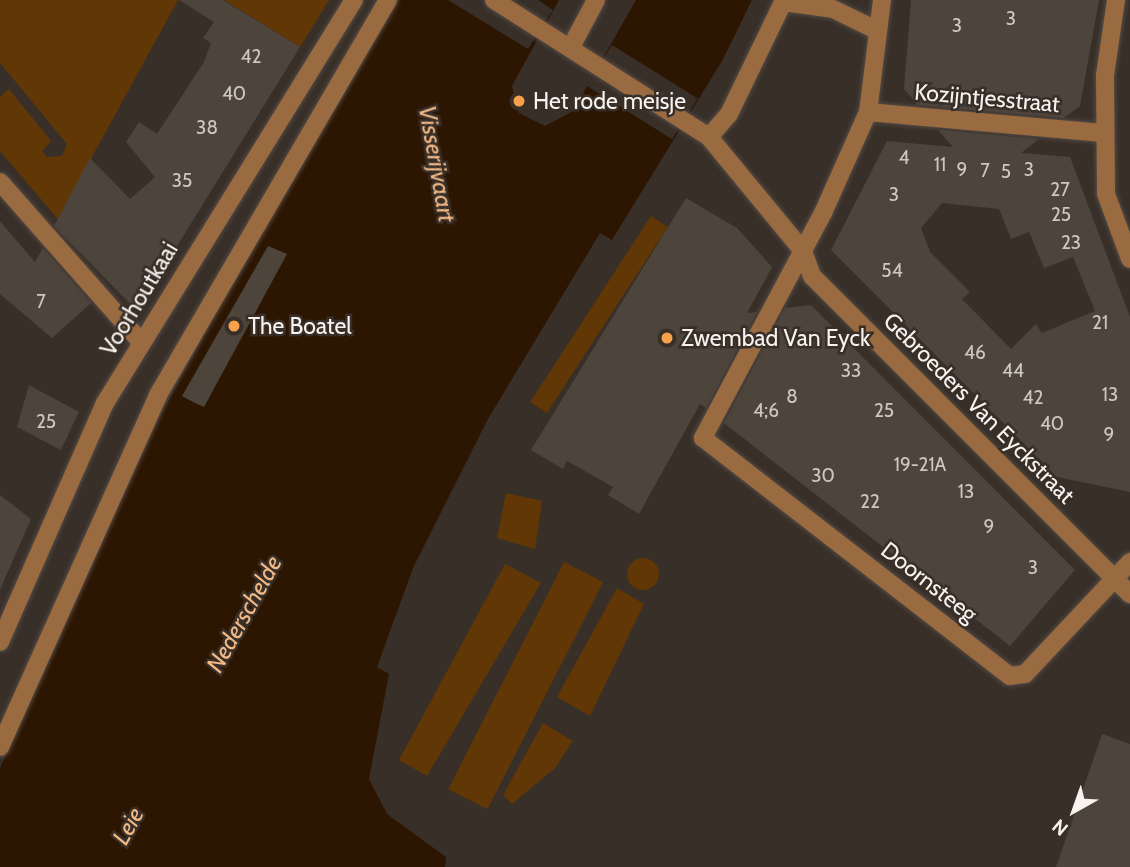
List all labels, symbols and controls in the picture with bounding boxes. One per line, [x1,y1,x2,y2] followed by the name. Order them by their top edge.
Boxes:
[1006,8,1016,30] house number: 3
[952,15,962,37] house number: 3
[241,46,261,68] house number: 42
[913,78,1061,118] street label: Kozijntjesstraat
[222,83,246,105] house number: 40
[533,87,686,115] place label: Het rode meisje
[511,93,527,109] marker: Het rode meisje
[413,104,461,224] water label: Visserijvaart
[196,117,218,139] house number: 38
[899,147,909,169] house number: 4
[934,154,946,176] house number: 11
[957,159,967,181] house number: 9
[1024,159,1034,181] house number: 3
[980,160,990,182] house number: 7
[1001,161,1011,183] house number: 5
[172,170,192,192] house number: 35
[1050,179,1070,201] house number: 27
[889,184,899,206] house number: 3
[1051,204,1071,226] house number: 25
[1061,232,1081,254] house number: 23
[94,237,184,361] street label: Voorhoutkaai
[881,260,903,282] house number: 54
[36,291,46,313] house number: 7
[878,307,1080,509] street label: Gebroeders Van Eyckstraat
[248,312,352,340] place label: The Boatel
[1092,312,1108,334] house number: 21
[226,318,242,334] marker: The Boatel
[681,324,870,352] place label: Zwembad Van Eyck
[659,330,675,346] marker: Zwembad Van Eyck
[964,342,986,364] house number: 46
[841,360,861,382] house number: 33
[1002,360,1024,382] house number: 44
[1102,384,1118,406] house number: 13
[786,386,798,408] house number: 8
[1023,387,1043,409] house number: 42
[753,400,779,422] house number: 4;6
[874,400,894,422] house number: 25
[36,411,56,433] house number: 25
[1040,413,1064,435] house number: 40
[1104,424,1114,446] house number: 9
[894,454,946,476] house number: 19-21A
[811,465,835,487] house number: 30
[958,481,974,503] house number: 13
[860,491,880,513] house number: 22
[984,516,994,538] house number: 9
[876,536,982,628] street label: Doornsteeg
[200,551,288,677] water label: Nederschelde
[1028,557,1038,579] house number: 3
[1039,776,1109,846] north arrow
[106,802,150,850] water label: Leie
[1048,814,1073,841] text: N

